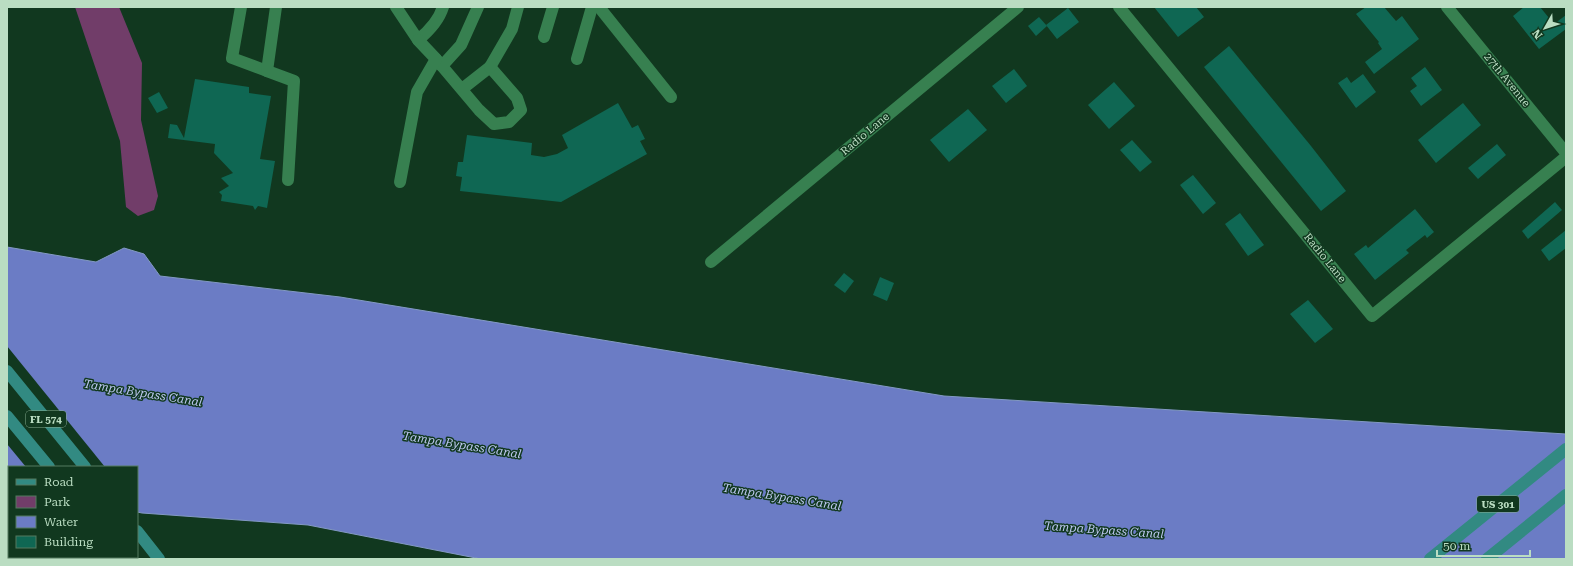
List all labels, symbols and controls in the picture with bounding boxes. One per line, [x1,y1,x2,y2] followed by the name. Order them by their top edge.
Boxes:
[1525,8,1565,48] north arrow
[1530,26,1545,41] text: N
[1481,50,1533,110] street label: 27th Avenue
[838,110,892,158] street label: Radio Lane
[1301,231,1349,285] street label: Radio Lane
[83,377,204,409] water label: Tampa Bypass Canal
[26,411,66,427] road number: FL 574
[402,429,523,461] water label: Tampa Bypass Canal
[8,466,138,558] legend
[44,475,74,489] text: Road
[722,481,843,513] water label: Tampa Bypass Canal
[44,495,71,509] text: Park
[1477,496,1519,512] road number: US 301
[44,515,78,529] text: Water
[1044,519,1165,541] water label: Tampa Bypass Canal
[1437,532,1530,558] scale bar
[44,535,93,549] text: Building
[1443,539,1470,553] text: 50 m

